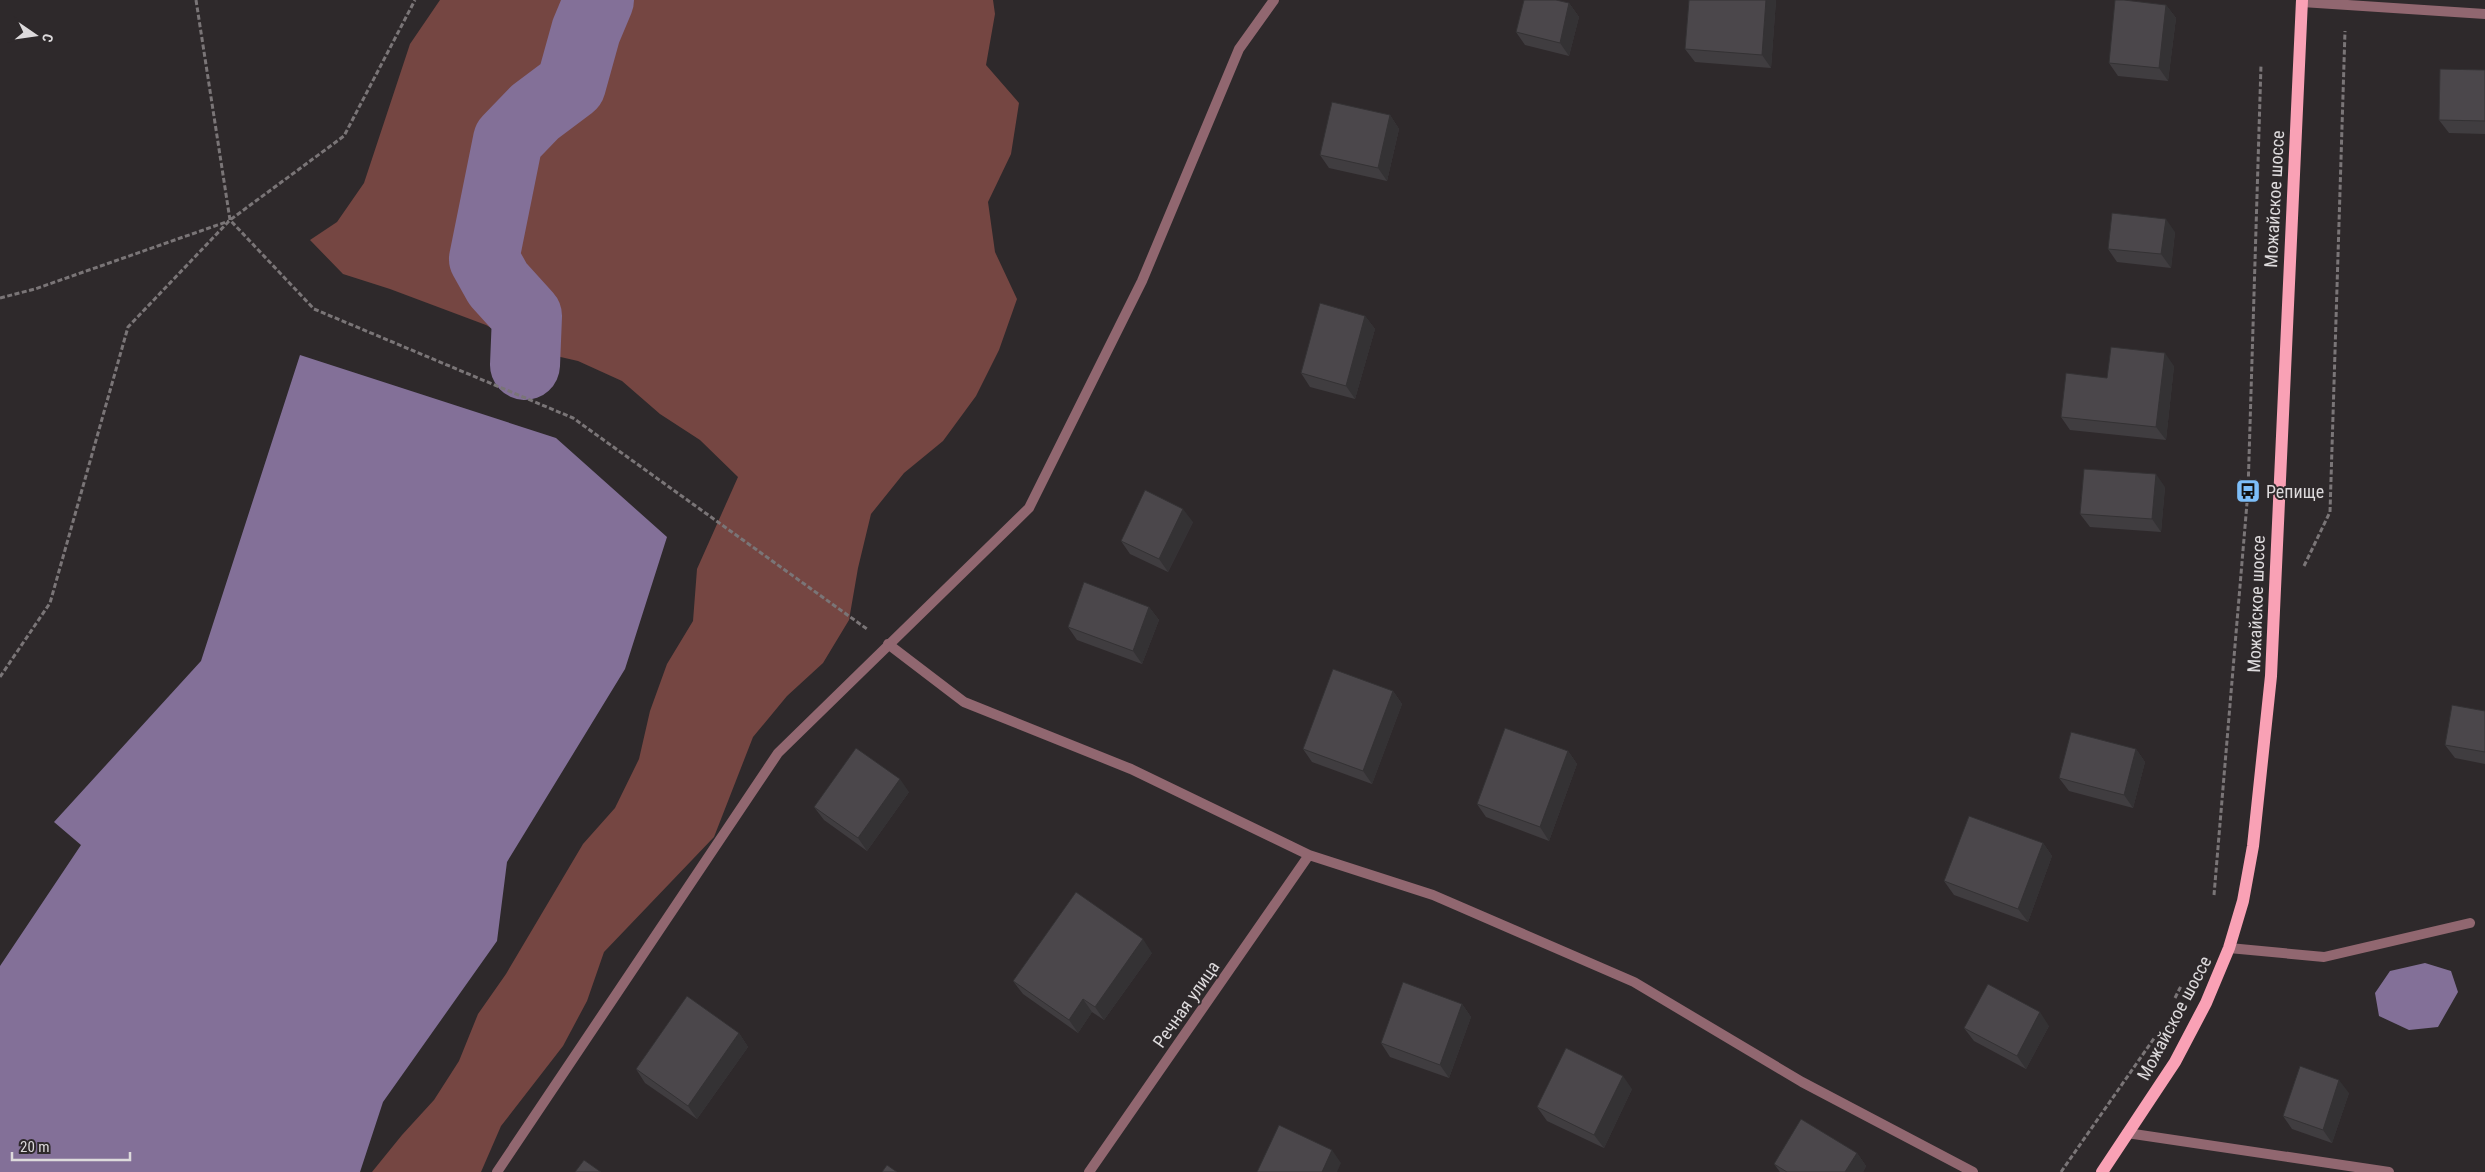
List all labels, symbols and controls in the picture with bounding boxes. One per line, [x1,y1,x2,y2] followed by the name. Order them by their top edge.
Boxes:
[10,10,60,60] north arrow
[39,32,56,44] text: С
[2260,130,2288,268] street label: Можайское шоссе
[2235,478,2261,504] bus stop icon: Репище
[2266,481,2324,502] place label: Репище
[2243,535,2269,673] street label: Можайское шоссе
[2132,952,2216,1084] street label: Можайское шоссе
[1148,957,1224,1051] street label: Речная улица
[12,1130,130,1162] scale bar
[20,1138,50,1156] text: 20 m

